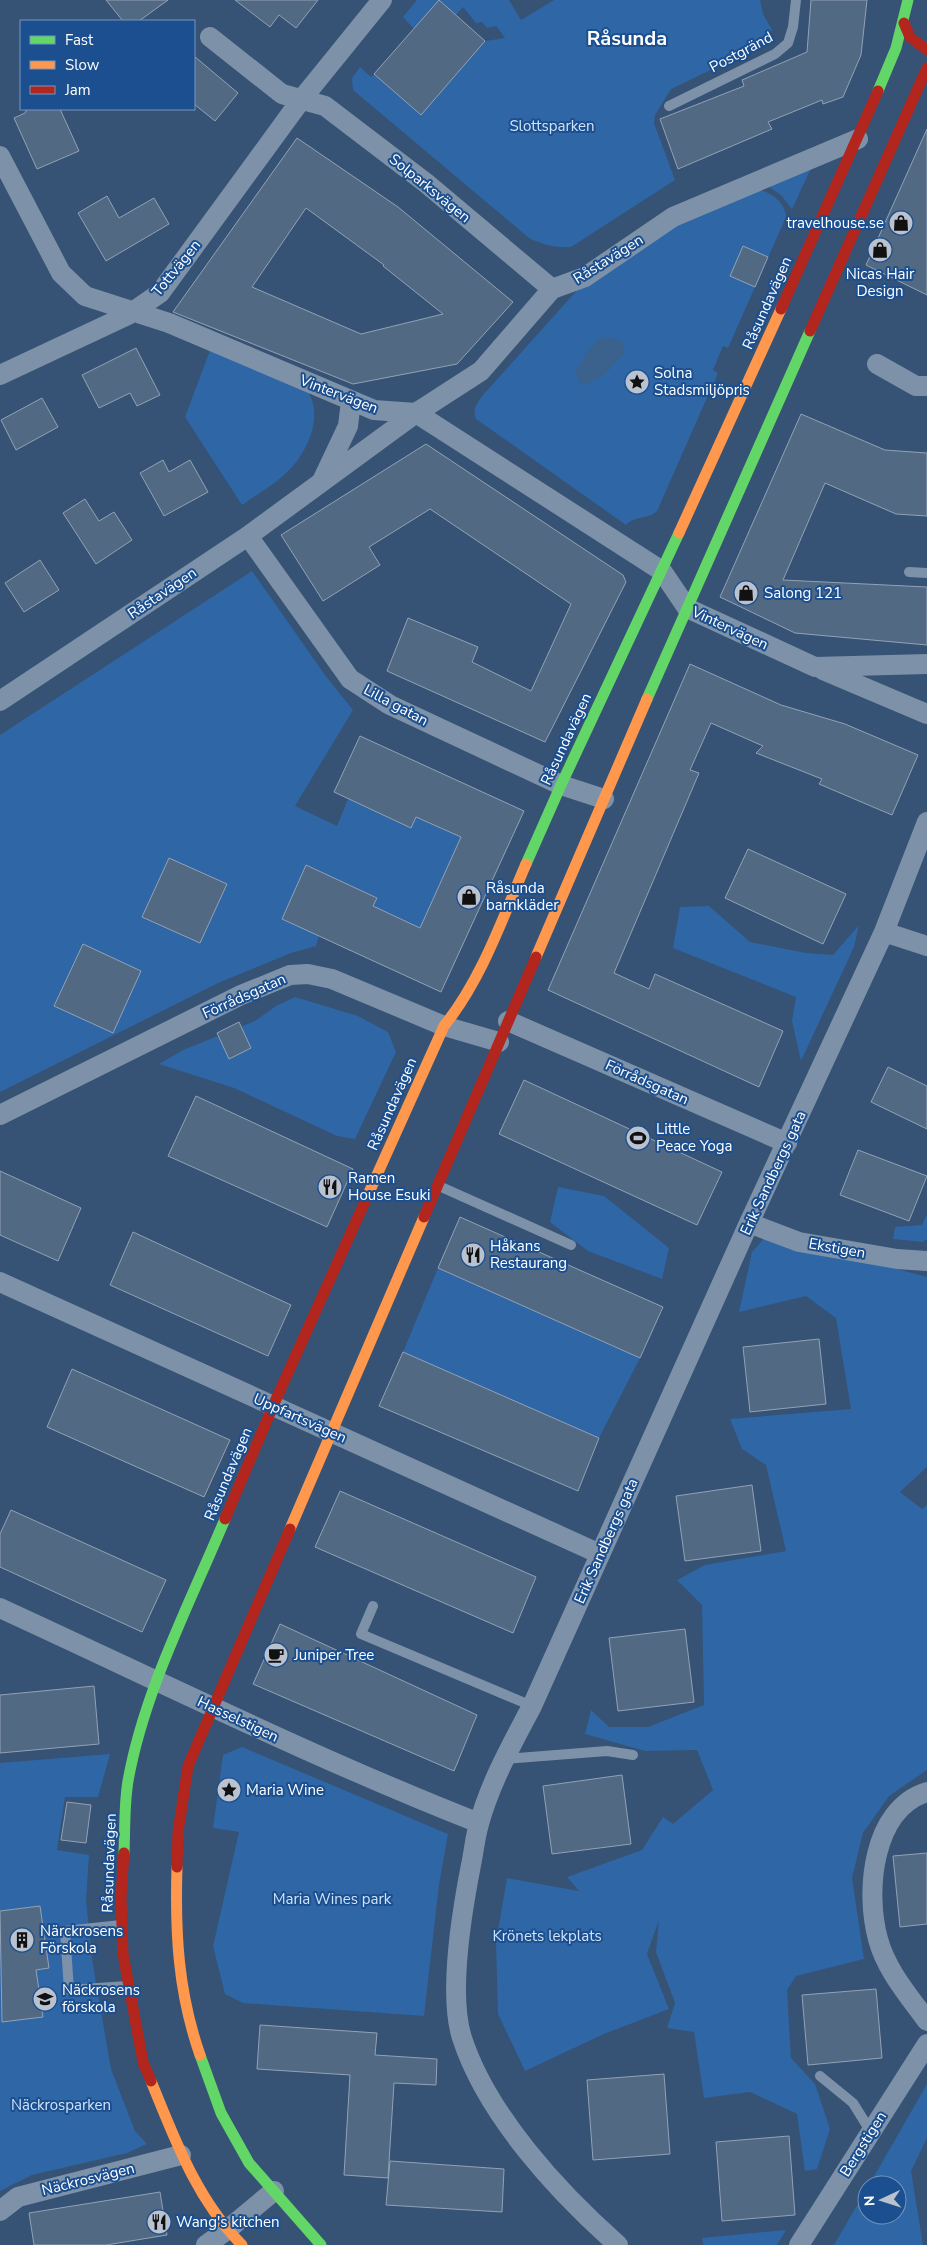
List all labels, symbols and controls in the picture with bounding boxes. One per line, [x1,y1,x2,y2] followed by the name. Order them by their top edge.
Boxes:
[20,20,195,110] legend
[587,25,667,52] district label: Råsunda
[706,27,776,77] street label: Postgränd
[65,30,94,50] text: Fast
[65,55,100,75] text: Slow
[64,80,91,100] text: Jam
[509,116,595,136] park label: Slottsparken
[385,149,475,227] street label: Solparksvägen
[888,210,914,236] shop icon: travelhouse.se
[786,213,884,233] place label: travelhouse.se
[569,230,647,288] street label: Råstavägen
[147,236,205,300] street label: Tottvägen
[867,237,893,263] shop icon: Nicas Hair Design
[738,253,796,353] street label: Råsundavägen
[846,264,915,301] place label: Nicas Hair Design
[654,363,750,400] place label: Solna Stadsmiljöpris
[624,369,650,395] place icon: Solna Stadsmiljöpris
[296,370,381,418] street label: Vintervägen
[124,563,200,623] street label: Råstavägen
[733,580,759,606] shop icon: Salong 121
[764,583,842,603] place label: Salong 121
[688,601,771,654] street label: Vintervägen
[360,680,432,730] street label: Lilla gatan
[536,690,596,788] street label: Råsundavägen
[486,878,559,915] place label: Råsunda barnkläder
[456,884,482,910] shop icon: Råsunda barnkläder
[199,969,289,1023] street label: Förrådsgatan
[363,1054,421,1154] street label: Råsundavägen
[602,1055,692,1109] street label: Förrådsgatan
[735,1108,811,1238] street label: Erik Sandbergs gata
[656,1119,733,1156] place label: Little Peace Yoga
[625,1125,651,1151] sports icon: Little Peace Yoga
[348,1168,430,1205] place label: Ramen House Esuki
[317,1174,343,1200] restaurant icon: Ramen House Esuki
[807,1233,867,1263] street label: Ekstigen
[490,1236,567,1273] place label: Håkans Restaurang
[460,1242,486,1268] restaurant icon: Håkans Restaurang
[250,1389,350,1447] street label: Uppfartsvägen
[199,1424,257,1524] street label: Råsundavägen
[569,1475,643,1607] street label: Erik Sandbergs gata
[263,1642,289,1668] cafe icon: Juniper Tree
[293,1645,374,1665] place label: Juniper Tree
[194,1691,282,1747] street label: Hasselstigen
[216,1777,242,1803] place icon: Maria Wine
[246,1780,324,1800] place label: Maria Wine
[97,1813,121,1913] street label: Råsundavägen
[273,1889,392,1909] park label: Maria Wines park
[40,1921,123,1958] place label: Närckrosens Förskola
[492,1926,602,1946] park label: Krönets lekplats
[9,1927,35,1953] building icon: Närckrosens Förskola
[62,1980,140,2017] place label: Näckrosens förskola
[32,1986,58,2012] school or university icon: Näckrosens förskola
[11,2095,111,2115] park label: Näckrosparken
[835,2108,891,2180] street label: Bergstigen
[39,2158,137,2200] street label: Näckrosvägen
[857,2175,907,2225] north arrow
[860,2195,879,2207] text: N
[146,2209,172,2235] restaurant icon: Wang's kitchen
[176,2212,279,2232] place label: Wang's kitchen

